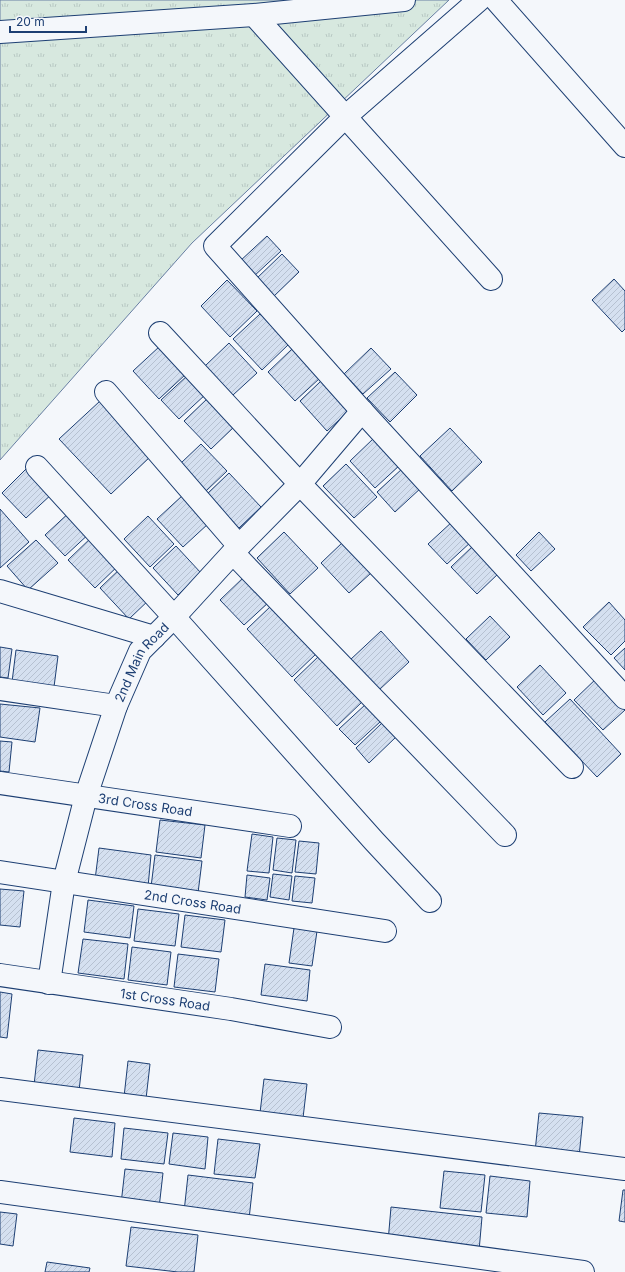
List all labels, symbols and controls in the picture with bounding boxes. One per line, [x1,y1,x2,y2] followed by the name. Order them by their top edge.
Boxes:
[10,8,86,34] scale bar
[16,14,45,29] text: 20 m
[111,619,172,704] street label: 2nd Main Road
[97,790,194,819] street label: 3rd Cross Road
[143,886,242,917] street label: 2nd Cross Road
[119,985,211,1014] street label: 1st Cross Road

